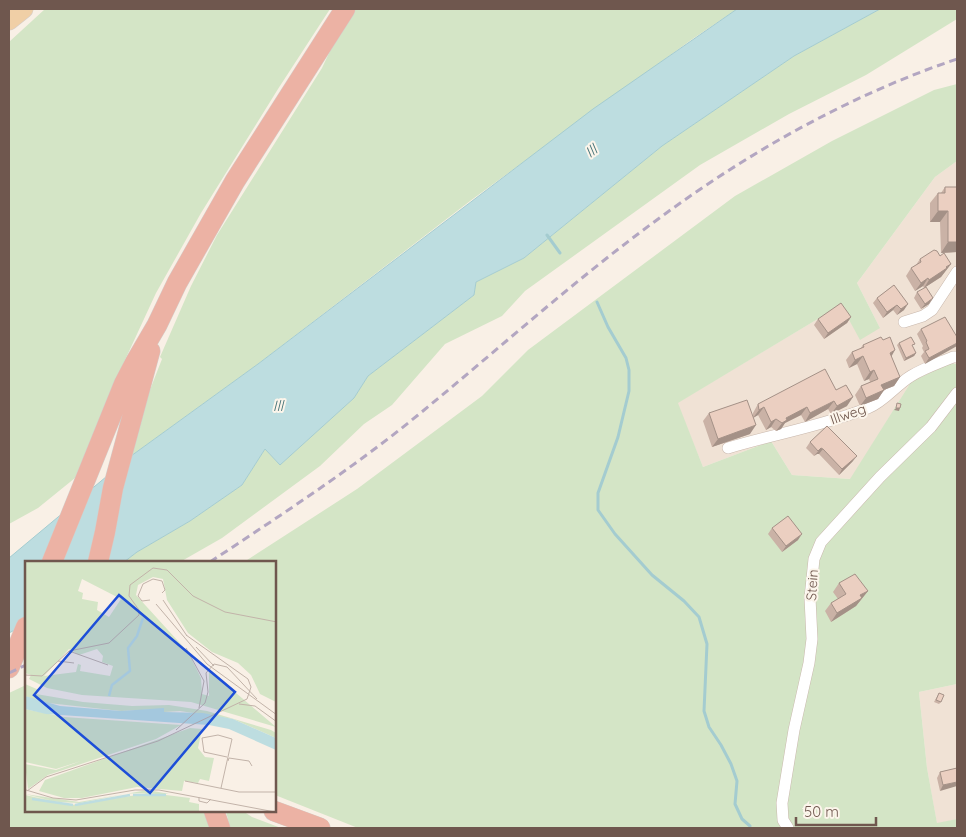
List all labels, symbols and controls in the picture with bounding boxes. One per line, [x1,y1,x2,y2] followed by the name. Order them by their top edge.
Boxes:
[581,139,602,162] water label: Ill
[273,396,285,415] water label: Ill
[828,399,868,429] street label: Illweg
[25,561,276,812] inset map
[802,569,822,601] street label: Stein
[796,794,876,826] scale bar
[804,802,839,821] text: 50 m

